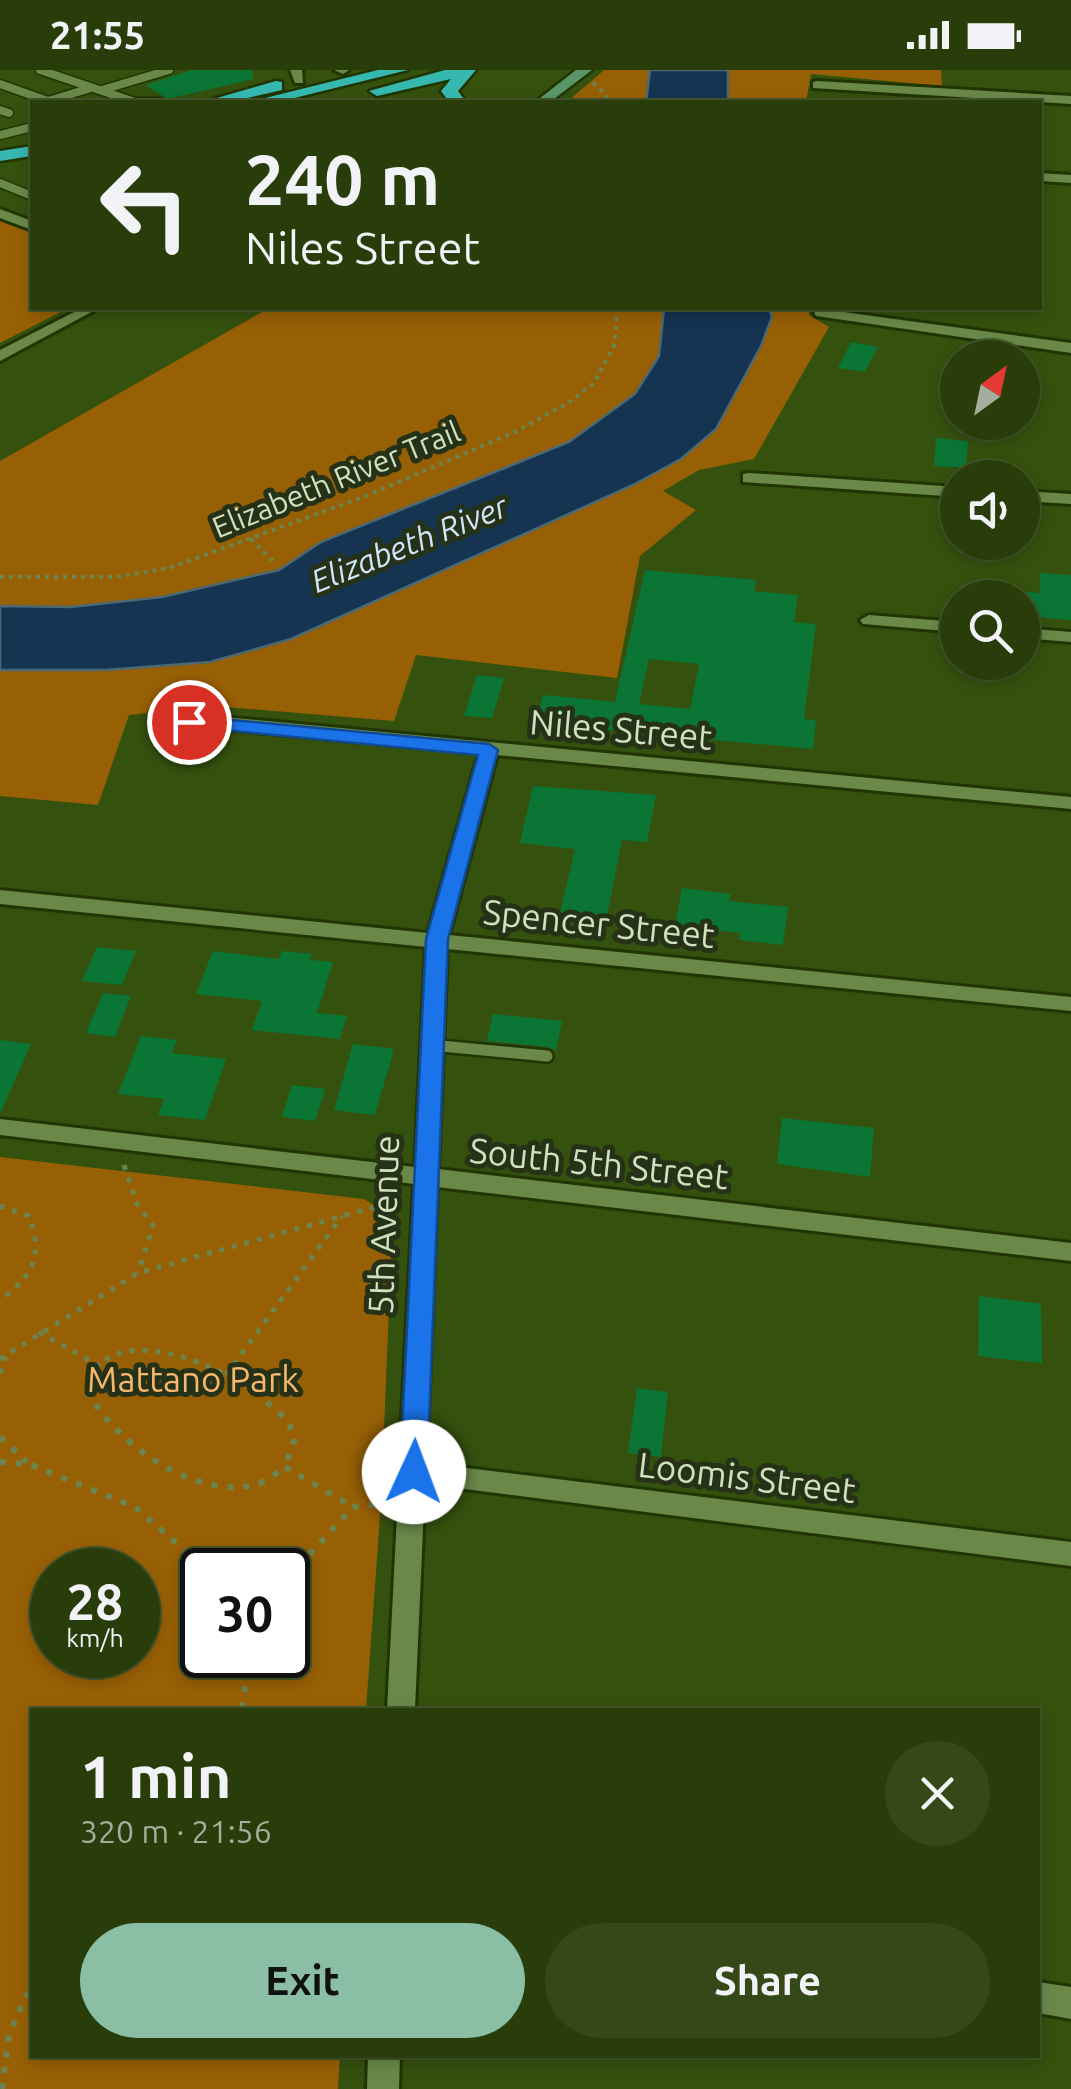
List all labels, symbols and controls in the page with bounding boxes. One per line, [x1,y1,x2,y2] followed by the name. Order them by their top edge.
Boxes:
[50,14,145,56] text: 21:55
[80,140,210,270] icon: left
[245,140,440,218] text: 240 m
[245,222,480,273] text: Niles Street
[940,340,1040,440] north arrow
[940,340,1040,680] map controls
[207,413,465,545] street label: Elizabeth River Trail
[940,460,1040,560] button: sound
[305,486,513,600] water label: Elizabeth River
[940,580,1040,680] button: search
[147,680,232,765] pin
[162,695,217,750] icon: arrive
[528,701,714,757] street label: Niles Street
[481,891,717,955] street label: Spencer Street
[468,1130,731,1196] street label: South 5th Street
[360,1135,406,1315] street label: 5th Avenue
[87,1359,299,1399] park label: Mattano Park
[362,1420,466,1524] position arrow
[636,1444,858,1510] street label: Loomis Street
[180,1548,310,1678] speed limit sign: 30
[67,1573,123,1629] text: 28
[66,1624,124,1652] text: km/h
[885,1741,990,1846] button: close
[80,1742,232,1809] text: 1 min
[80,1813,272,1849] text: 320 m · 21:56
[80,1923,525,2038] button: Exit
[545,1923,990,2038] button: Share

